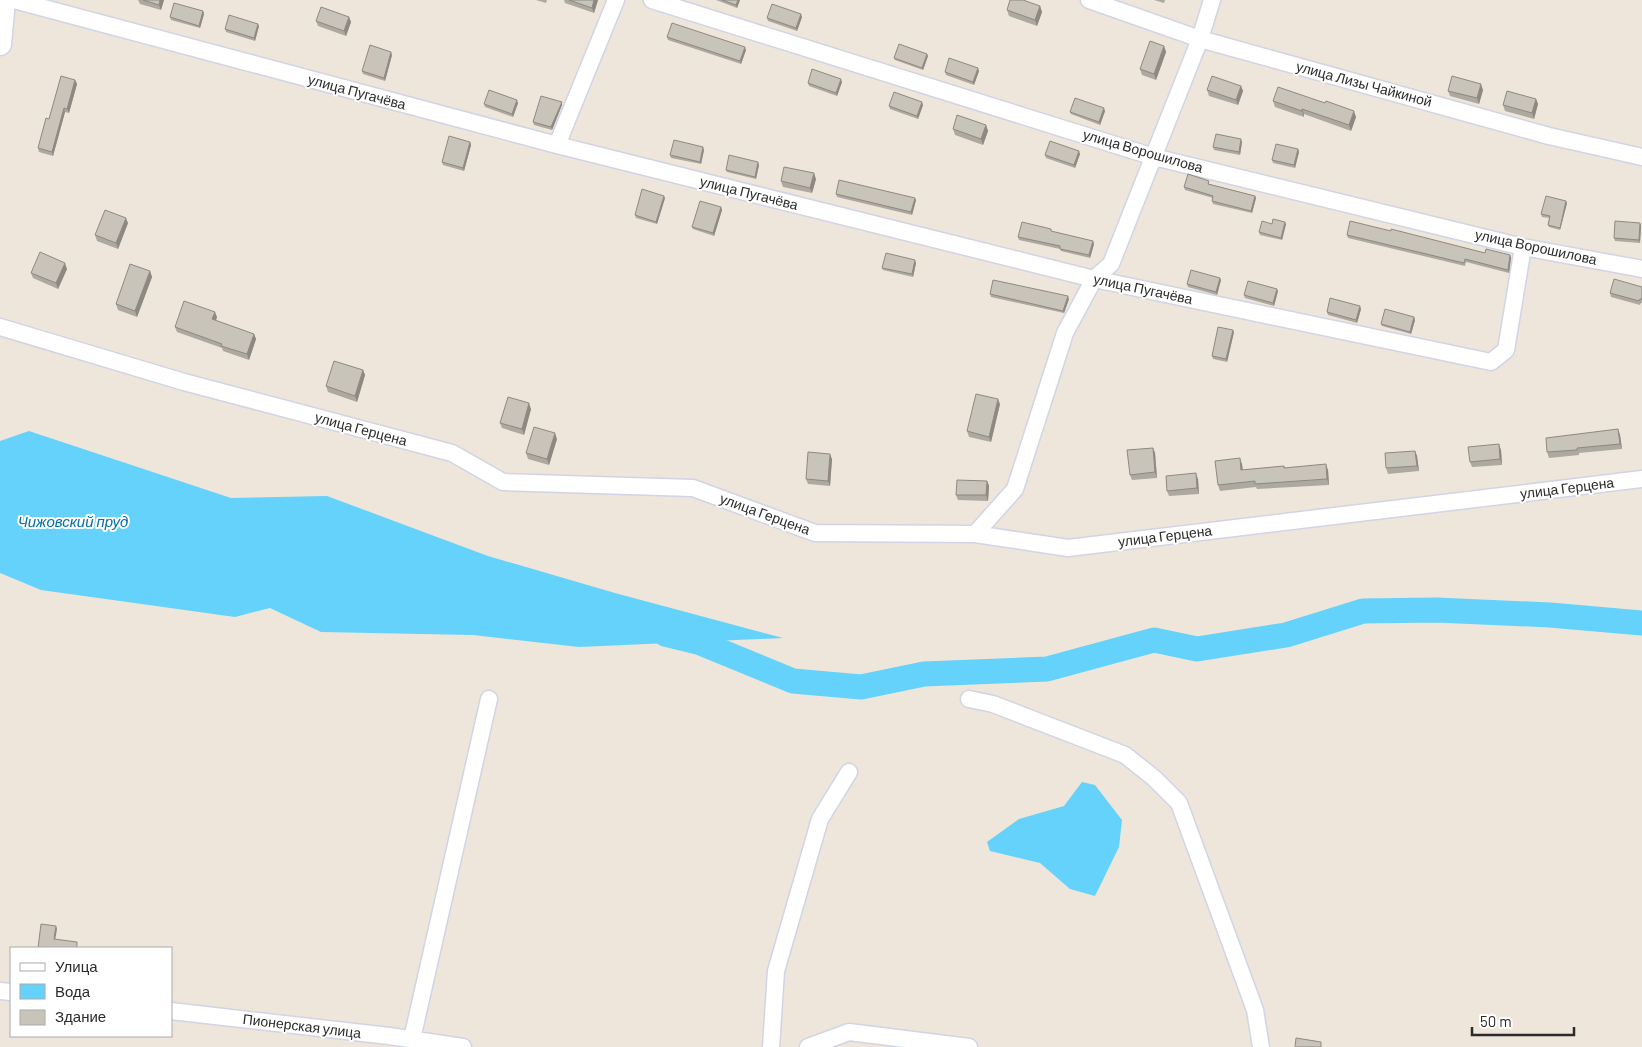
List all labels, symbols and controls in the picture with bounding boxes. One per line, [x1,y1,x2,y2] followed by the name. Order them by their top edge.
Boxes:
[1294,57,1434,110] street label: улица Лизы Чайкиной
[306,70,408,113] street label: улица Пугачёва
[1081,125,1205,176] street label: улица Ворошилова
[698,172,800,213] street label: улица Пугачёва
[1474,225,1599,268] street label: улица Ворошилова
[1092,270,1194,307] street label: улица Пугачёва
[313,408,409,449] street label: улица Герцена
[1519,473,1615,502] street label: улица Герцена
[718,489,813,538] street label: улица Герцена
[18,512,128,530] water label: Чижовский пруд
[1117,521,1213,550] street label: улица Герцена
[10,947,172,1037] legend
[55,957,98,975] text: Улица
[55,982,91,1000] text: Вода
[1472,1004,1574,1036] scale bar
[55,1007,106,1025] text: Здание
[242,1010,362,1041] street label: Пионерская улица
[1480,1012,1512,1030] text: 50 m

